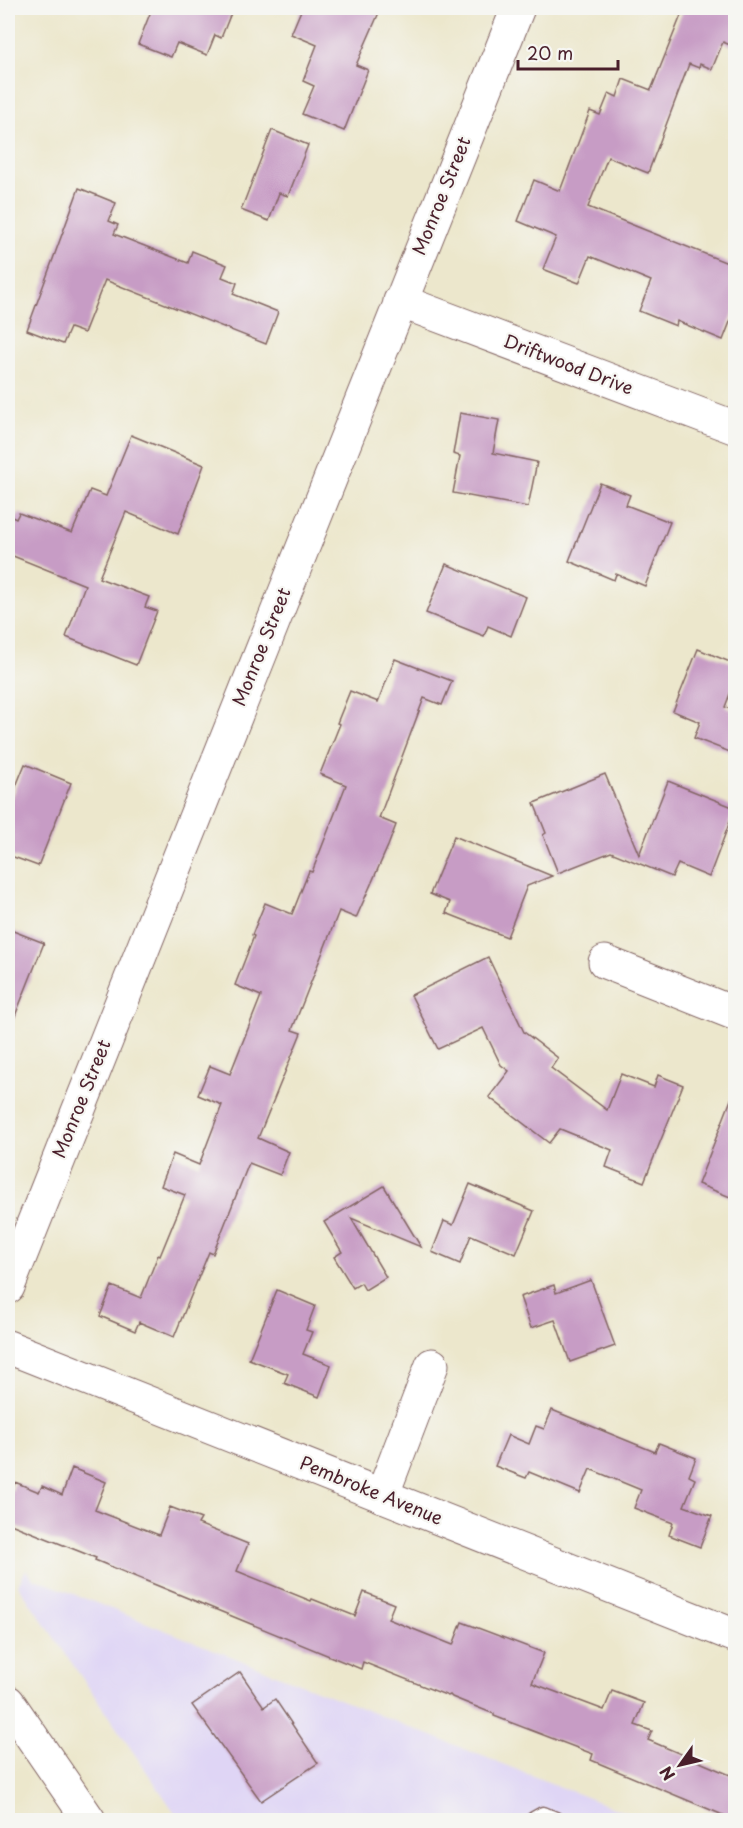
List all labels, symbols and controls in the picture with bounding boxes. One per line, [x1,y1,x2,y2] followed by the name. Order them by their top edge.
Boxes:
[518,33,618,71] scale bar
[527,39,573,66] text: 20 m
[405,132,477,259] street label: Monroe Street
[500,326,637,401] street label: Driftwood Drive
[225,583,297,710] street label: Monroe Street
[45,1035,117,1162] street label: Monroe Street
[296,1449,447,1531] street label: Pembroke Avenue
[650,1735,710,1795] north arrow
[653,1762,680,1786] text: N

